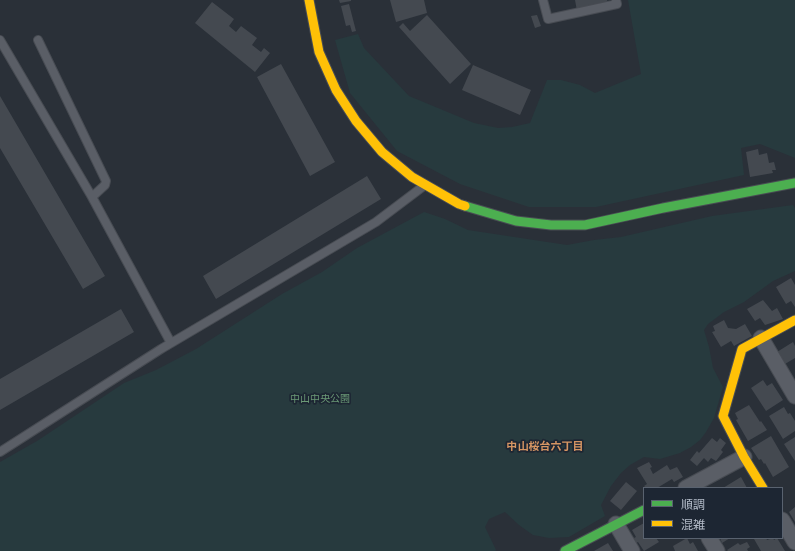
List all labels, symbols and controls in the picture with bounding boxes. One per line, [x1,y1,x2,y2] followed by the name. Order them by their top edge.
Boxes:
[290,393,350,405] park label: 中山中央公園
[507,440,583,454] district label: 中山桜台六丁目
[643,487,783,539] legend
[681,497,705,512] text: 順調
[681,517,705,532] text: 混雑

